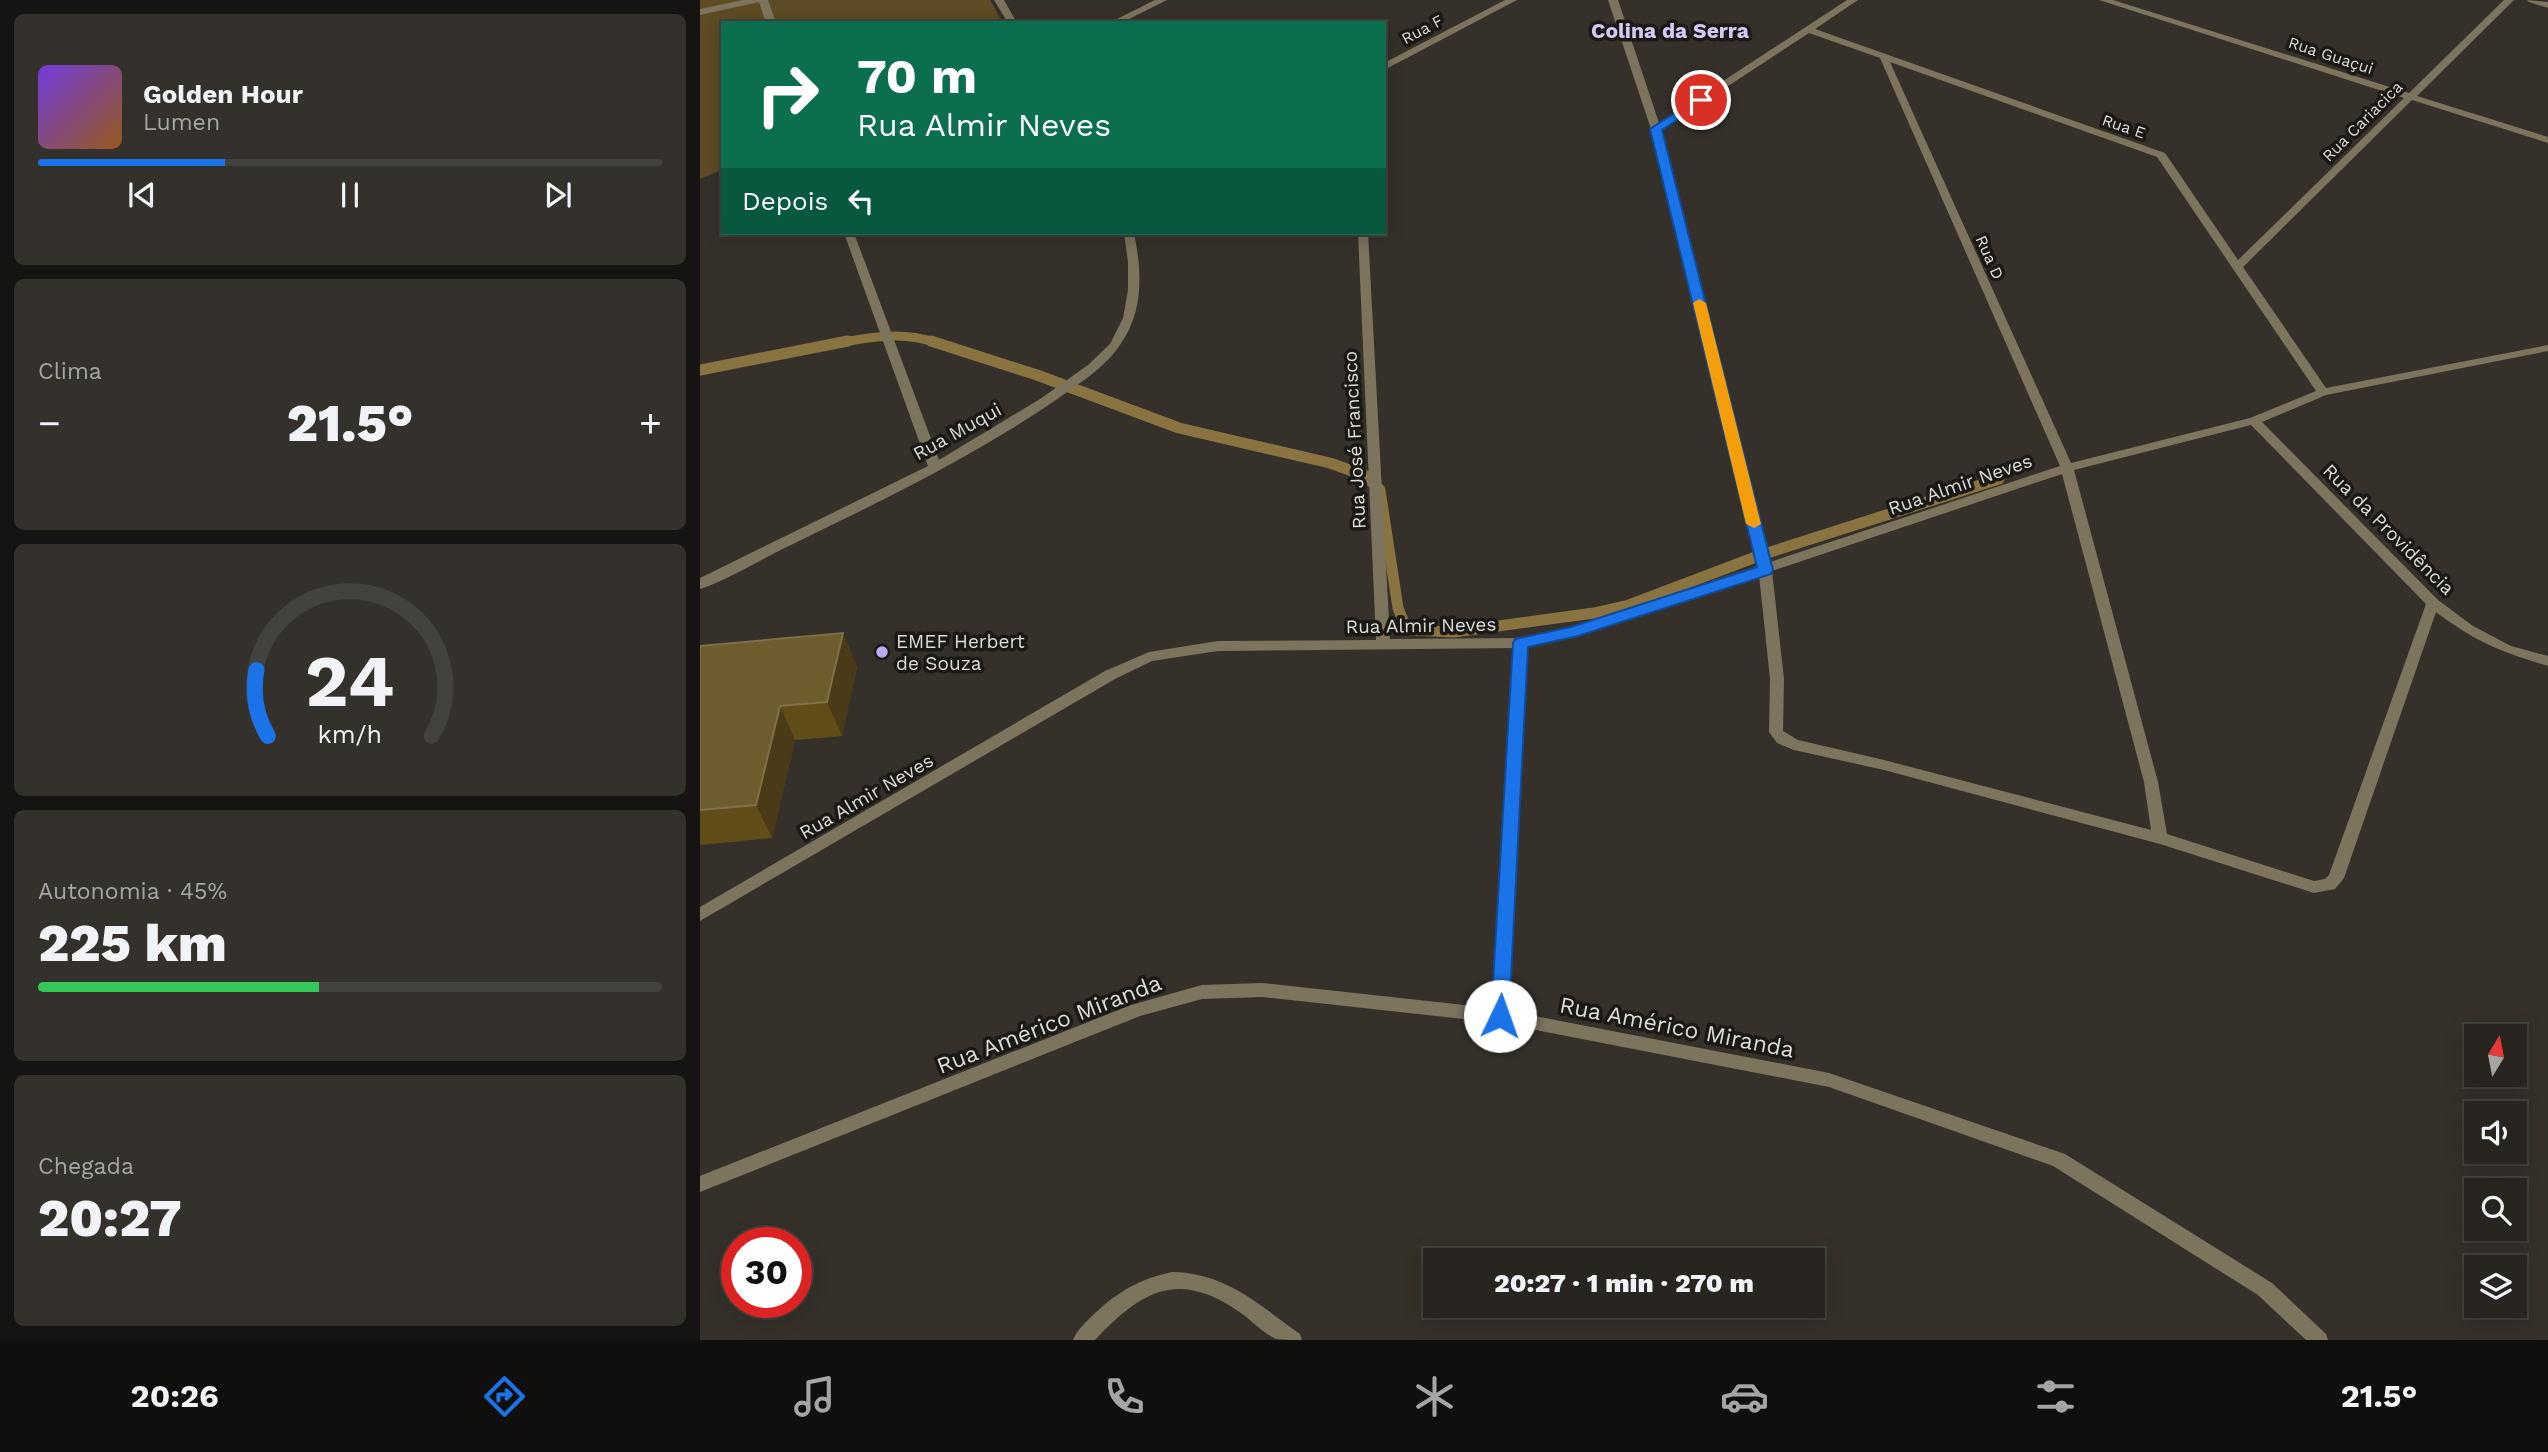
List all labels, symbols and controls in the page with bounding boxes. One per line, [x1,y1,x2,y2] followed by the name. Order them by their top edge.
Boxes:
[1398,11,1446,48] street label: Rua F
[1591,18,1750,43] district label: Colina da Serra
[2286,33,2376,78] street label: Rua Guaçui
[857,47,977,105] text: 70 m
[742,49,833,140] icon: right
[1671,70,1731,130] pin
[2318,77,2406,165] street label: Rua Cariacica
[143,79,303,109] text: Golden Hour
[1682,81,1720,119] icon: arrive
[857,106,1111,144] text: Rua Almir Neves
[143,109,220,136] text: Lumen
[2100,110,2148,143] street label: Rua E
[123,176,161,214] icon: previous
[331,176,369,214] icon: pause
[539,176,577,214] icon: next
[842,182,880,220] icon: left
[742,186,828,216] text: Depois
[1972,232,2008,282] street label: Rua D
[1338,350,1371,530] street label: Rua José Francisco
[38,358,102,385] text: Clima
[287,393,413,454] text: 21.5°
[909,398,1005,465] street label: Rua Muqui
[38,401,61,445] text: −
[639,401,662,445] text: +
[1885,449,2035,520] street label: Rua Almir Neves
[2318,459,2459,600] street label: Rua da Providência
[1345,613,1497,638] street label: Rua Almir Neves
[896,630,1025,675] place label: EMEF Herbert de Souza
[305,638,395,724] text: 24
[874,644,890,660] marker: EMEF Herbert de Souza
[318,720,382,749] text: km/h
[795,749,937,844] street label: Rua Almir Neves
[38,878,227,905] text: Autonomia · 45%
[38,913,227,974] text: 225 km
[933,969,1165,1080] street label: Rua Américo Miranda
[1463,979,1537,1053] position arrow
[1557,991,1797,1064] street label: Rua Américo Miranda
[2464,1024,2527,1087] north arrow
[2464,1024,2527,1318] map controls
[2464,1101,2527,1164] button: sound
[38,1153,134,1180] text: Chegada
[2464,1178,2527,1241] button: search
[38,1188,182,1249] text: 20:27
[721,1227,812,1318] speed limit sign: 30
[2464,1255,2527,1318] button: layers
[1494,1268,1754,1298] text: 20:27 · 1 min · 270 m
[480,1372,529,1421] icon: directions
[790,1372,839,1421] icon: music
[1100,1372,1149,1421] icon: phone
[1410,1372,1459,1421] icon: climate
[1720,1372,1769,1421] icon: car
[2031,1372,2080,1421] icon: filters
[131,1377,219,1415] text: 20:26
[2341,1377,2417,1415] text: 21.5°

